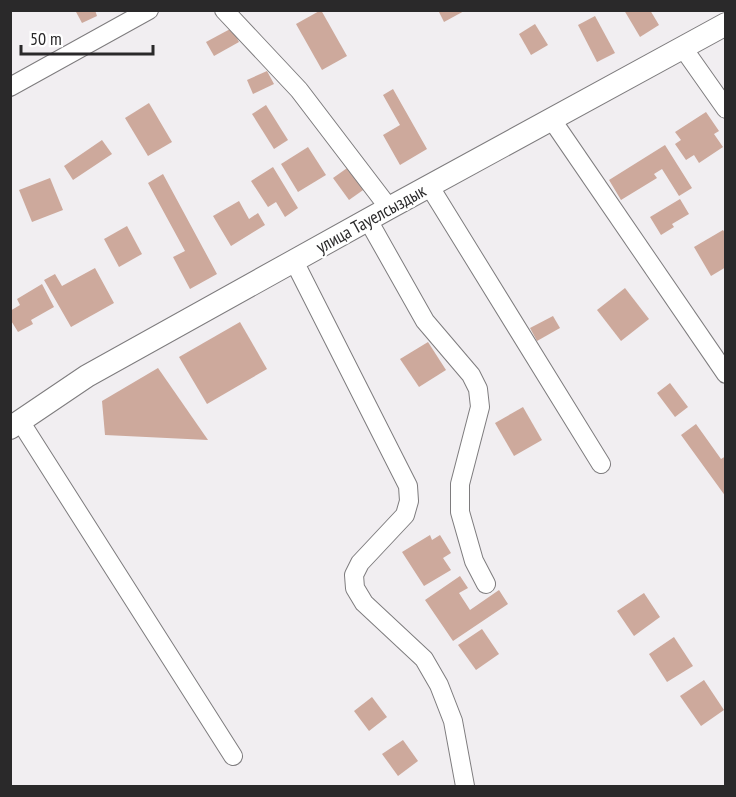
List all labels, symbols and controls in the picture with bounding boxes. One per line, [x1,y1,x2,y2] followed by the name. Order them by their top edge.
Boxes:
[21,18,153,56] scale bar
[30,27,62,50] text: 50 m
[312,179,430,258] street label: улица Тауелсыздык

